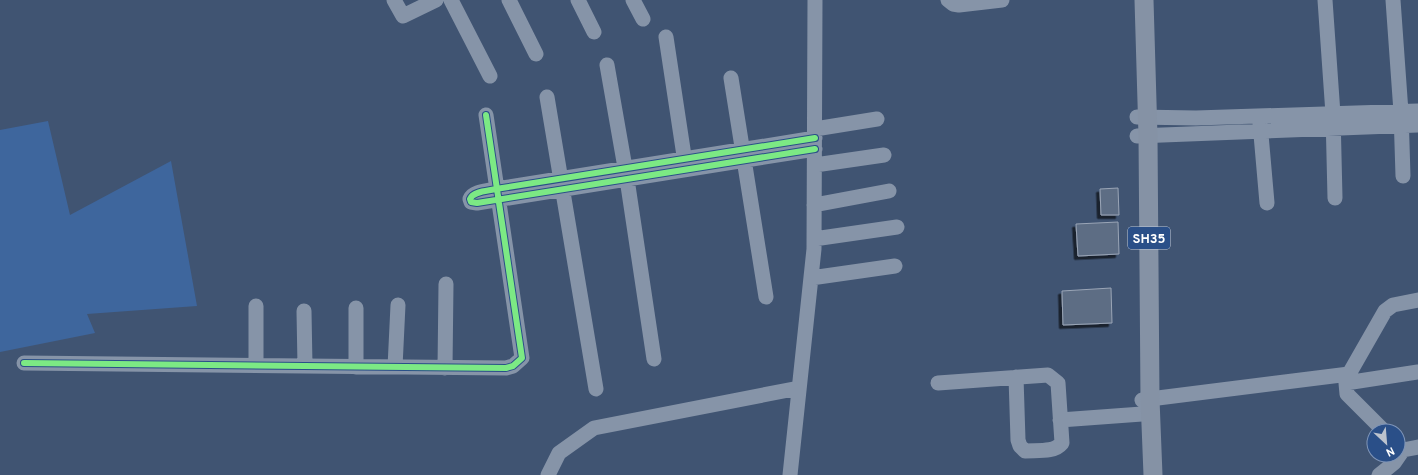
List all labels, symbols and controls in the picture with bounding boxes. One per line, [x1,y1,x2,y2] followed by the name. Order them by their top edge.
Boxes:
[1128,227,1170,249] road number: SH35
[1366,423,1406,463] north arrow
[1383,443,1397,459] text: N

